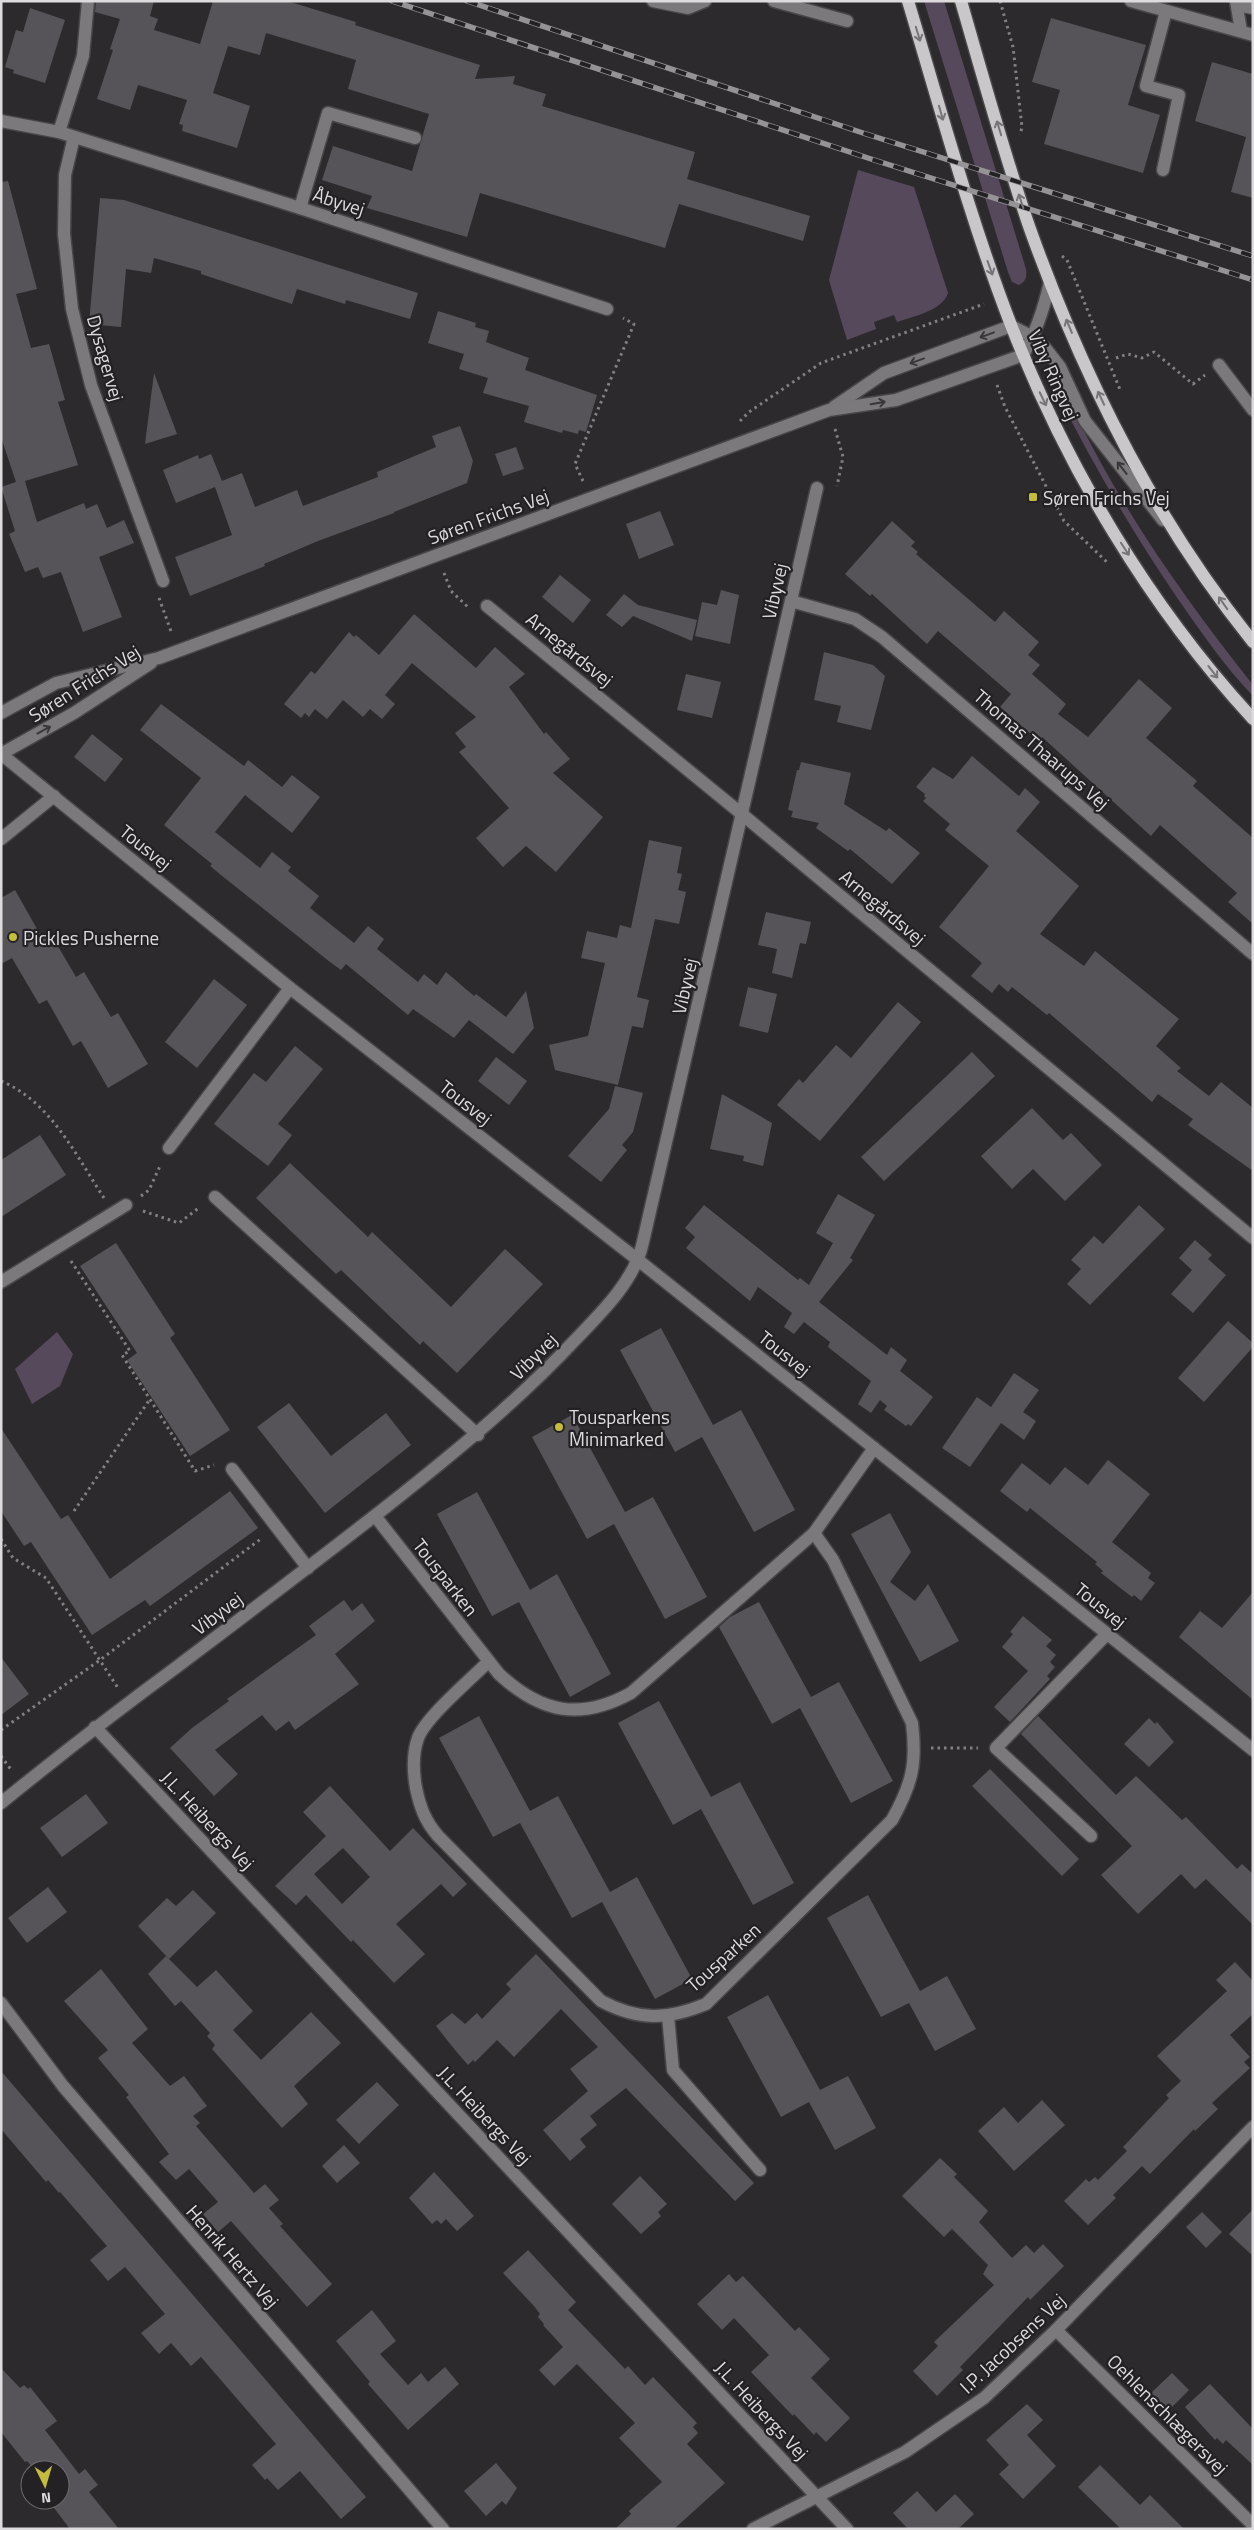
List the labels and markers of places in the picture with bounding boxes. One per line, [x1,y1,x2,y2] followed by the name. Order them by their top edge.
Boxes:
[1043,483,1170,512] place label: Søren Frichs Vej
[1027,491,1039,503] marker: Søren Frichs Vej
[23,923,159,952] place label: Pickles Pusherne
[7,931,19,943] marker: Pickles Pusherne
[569,1402,670,1453] place label: Tousparkens Minimarked
[553,1421,565,1433] marker: Tousparkens Minimarked

